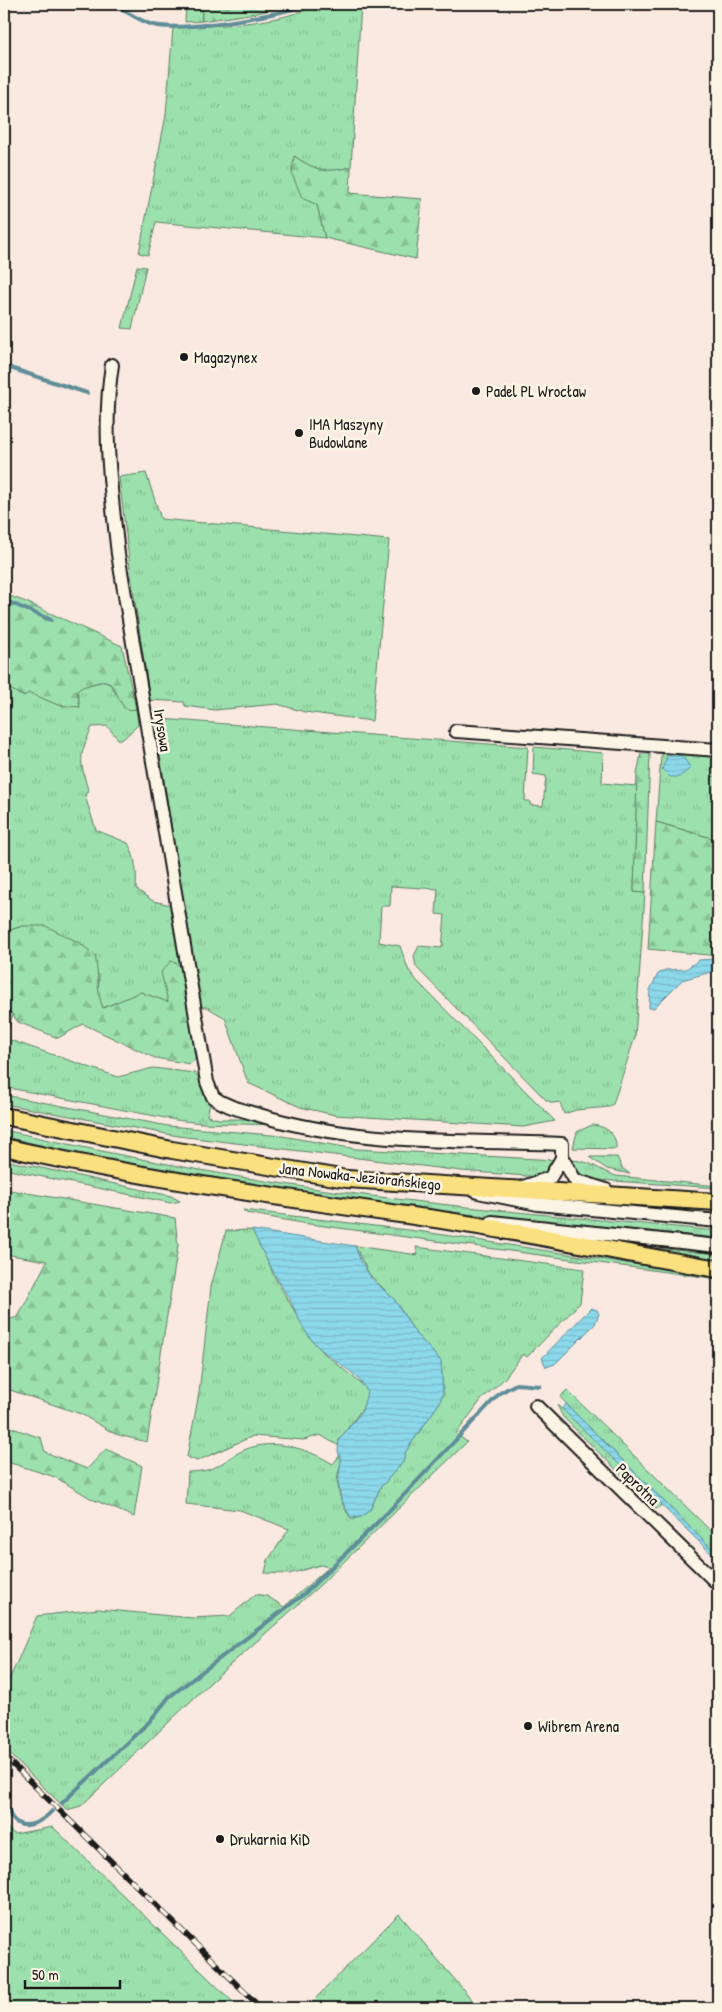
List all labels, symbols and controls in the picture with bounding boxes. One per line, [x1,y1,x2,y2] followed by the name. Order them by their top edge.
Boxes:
[194,346,258,368] place label: Magazynex
[178,351,190,363] marker: Magazynex
[486,380,586,402] place label: Padel PL Wrocław
[470,385,482,397] marker: Padel PL Wrocław
[309,413,384,453] place label: IMA Maszyny Budowlane
[293,427,305,439] marker: IMA Maszyny Budowlane
[149,707,177,753] street label: Irysowa
[278,1157,443,1195] street label: Jana Nowaka-Jeziorańskiego
[611,1458,665,1510] street label: Paprotna
[538,1715,619,1737] place label: Wibrem Arena
[522,1720,534,1732] marker: Wibrem Arena
[230,1828,310,1850] place label: Drukarnia KiD
[214,1833,226,1845] marker: Drukarnia KiD
[25,1957,120,1989] scale bar
[32,1964,59,1985] text: 50 m

